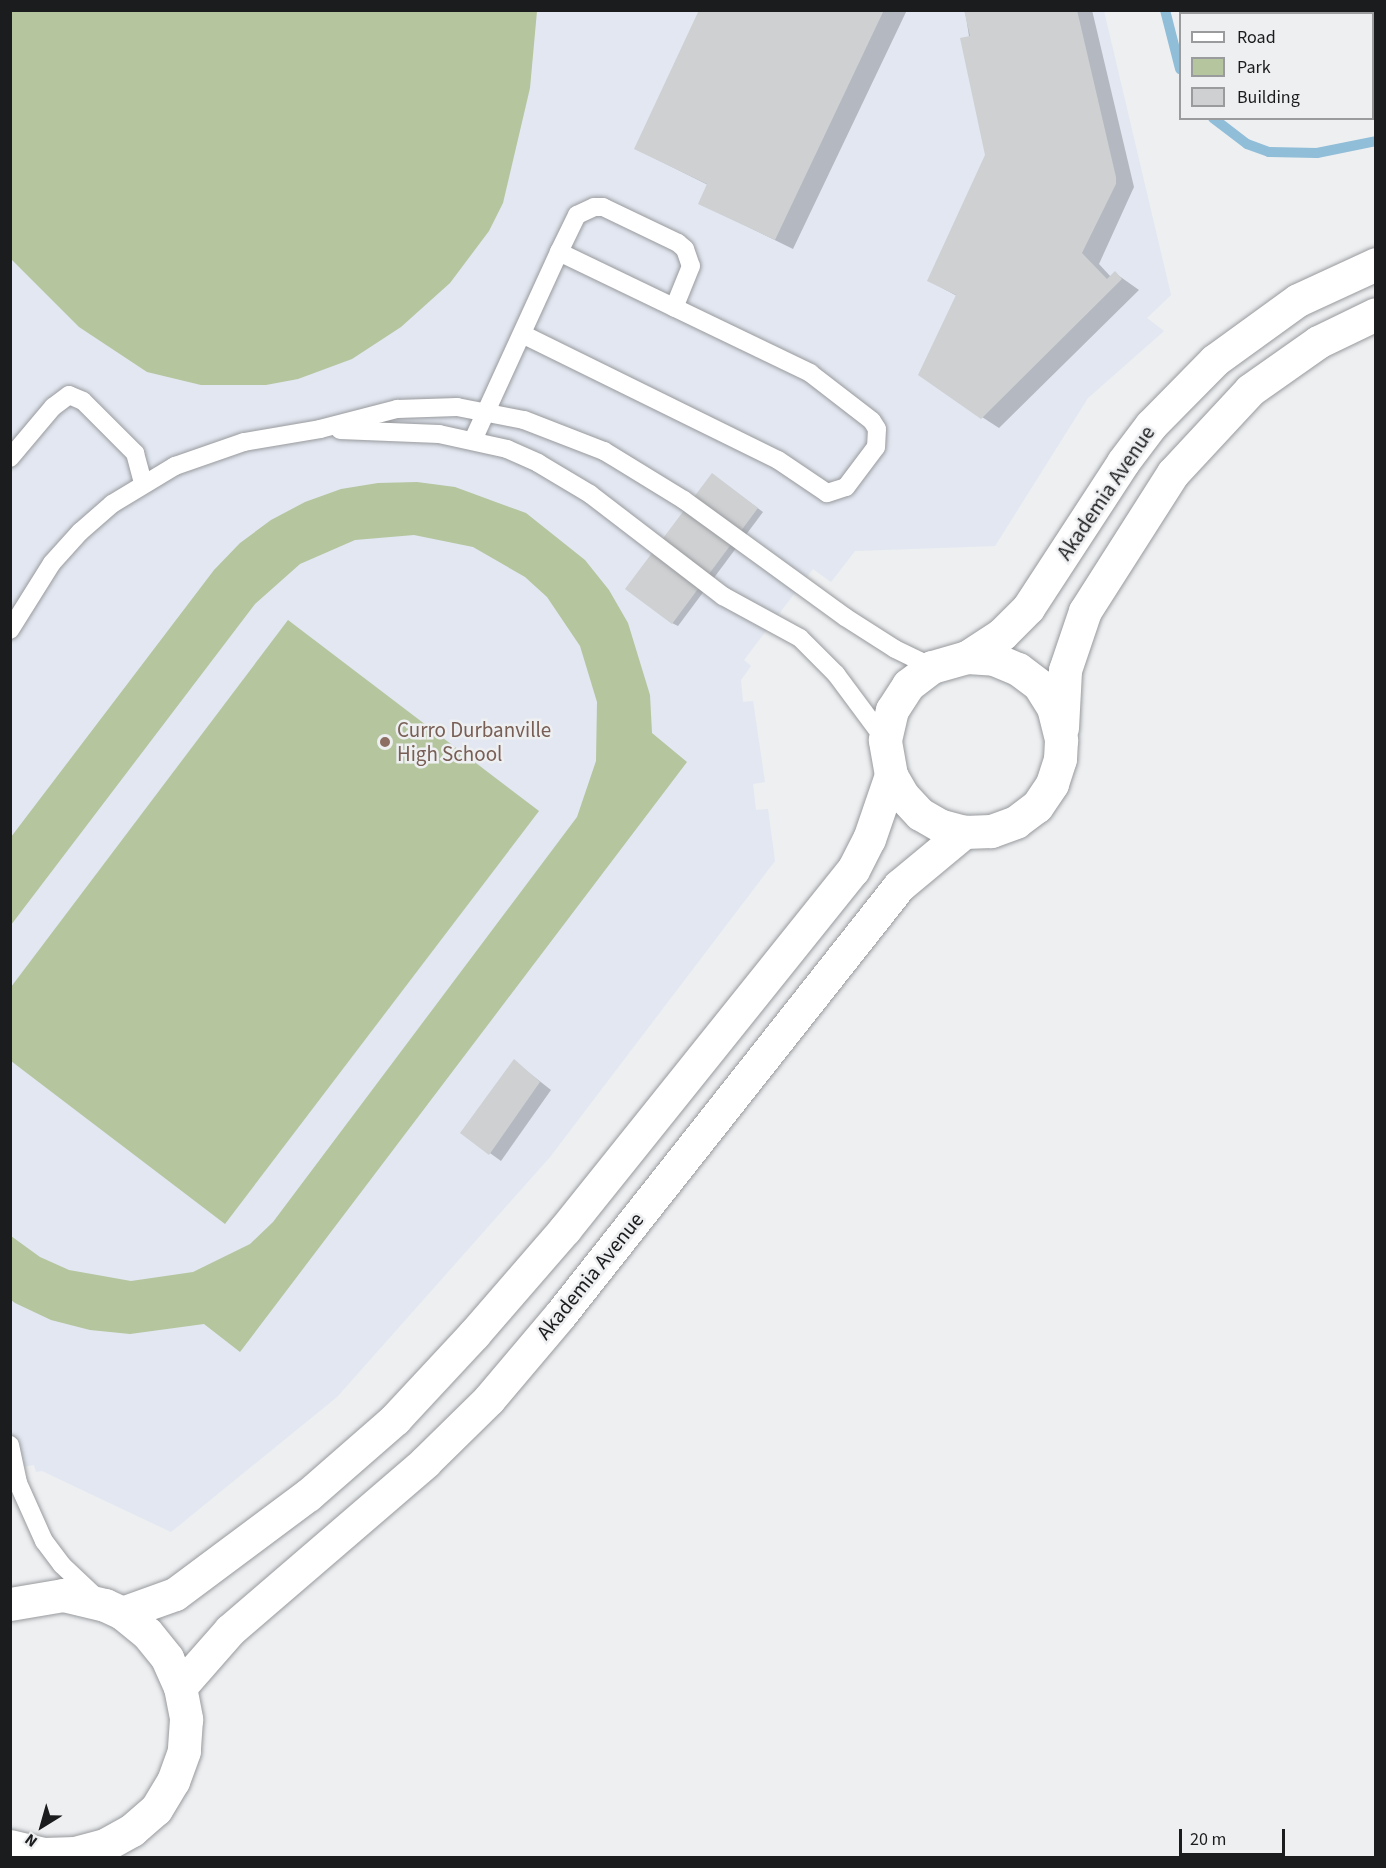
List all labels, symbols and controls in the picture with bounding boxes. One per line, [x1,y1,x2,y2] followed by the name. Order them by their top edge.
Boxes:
[1179,12,1374,120] legend
[1237,25,1276,50] text: Road
[1237,55,1271,80] text: Park
[1237,85,1300,110] text: Building
[1052,421,1160,565] street label: Akademia Avenue
[397,717,551,767] place label: Curro Durbanville High School
[378,735,392,749] marker: Curro Durbanville High School
[531,1207,649,1345] street label: Akademia Avenue
[12,1796,72,1856] north arrow
[1182,1817,1288,1855] scale bar
[1190,1827,1226,1852] text: 20 m
[20,1828,42,1852] text: N

